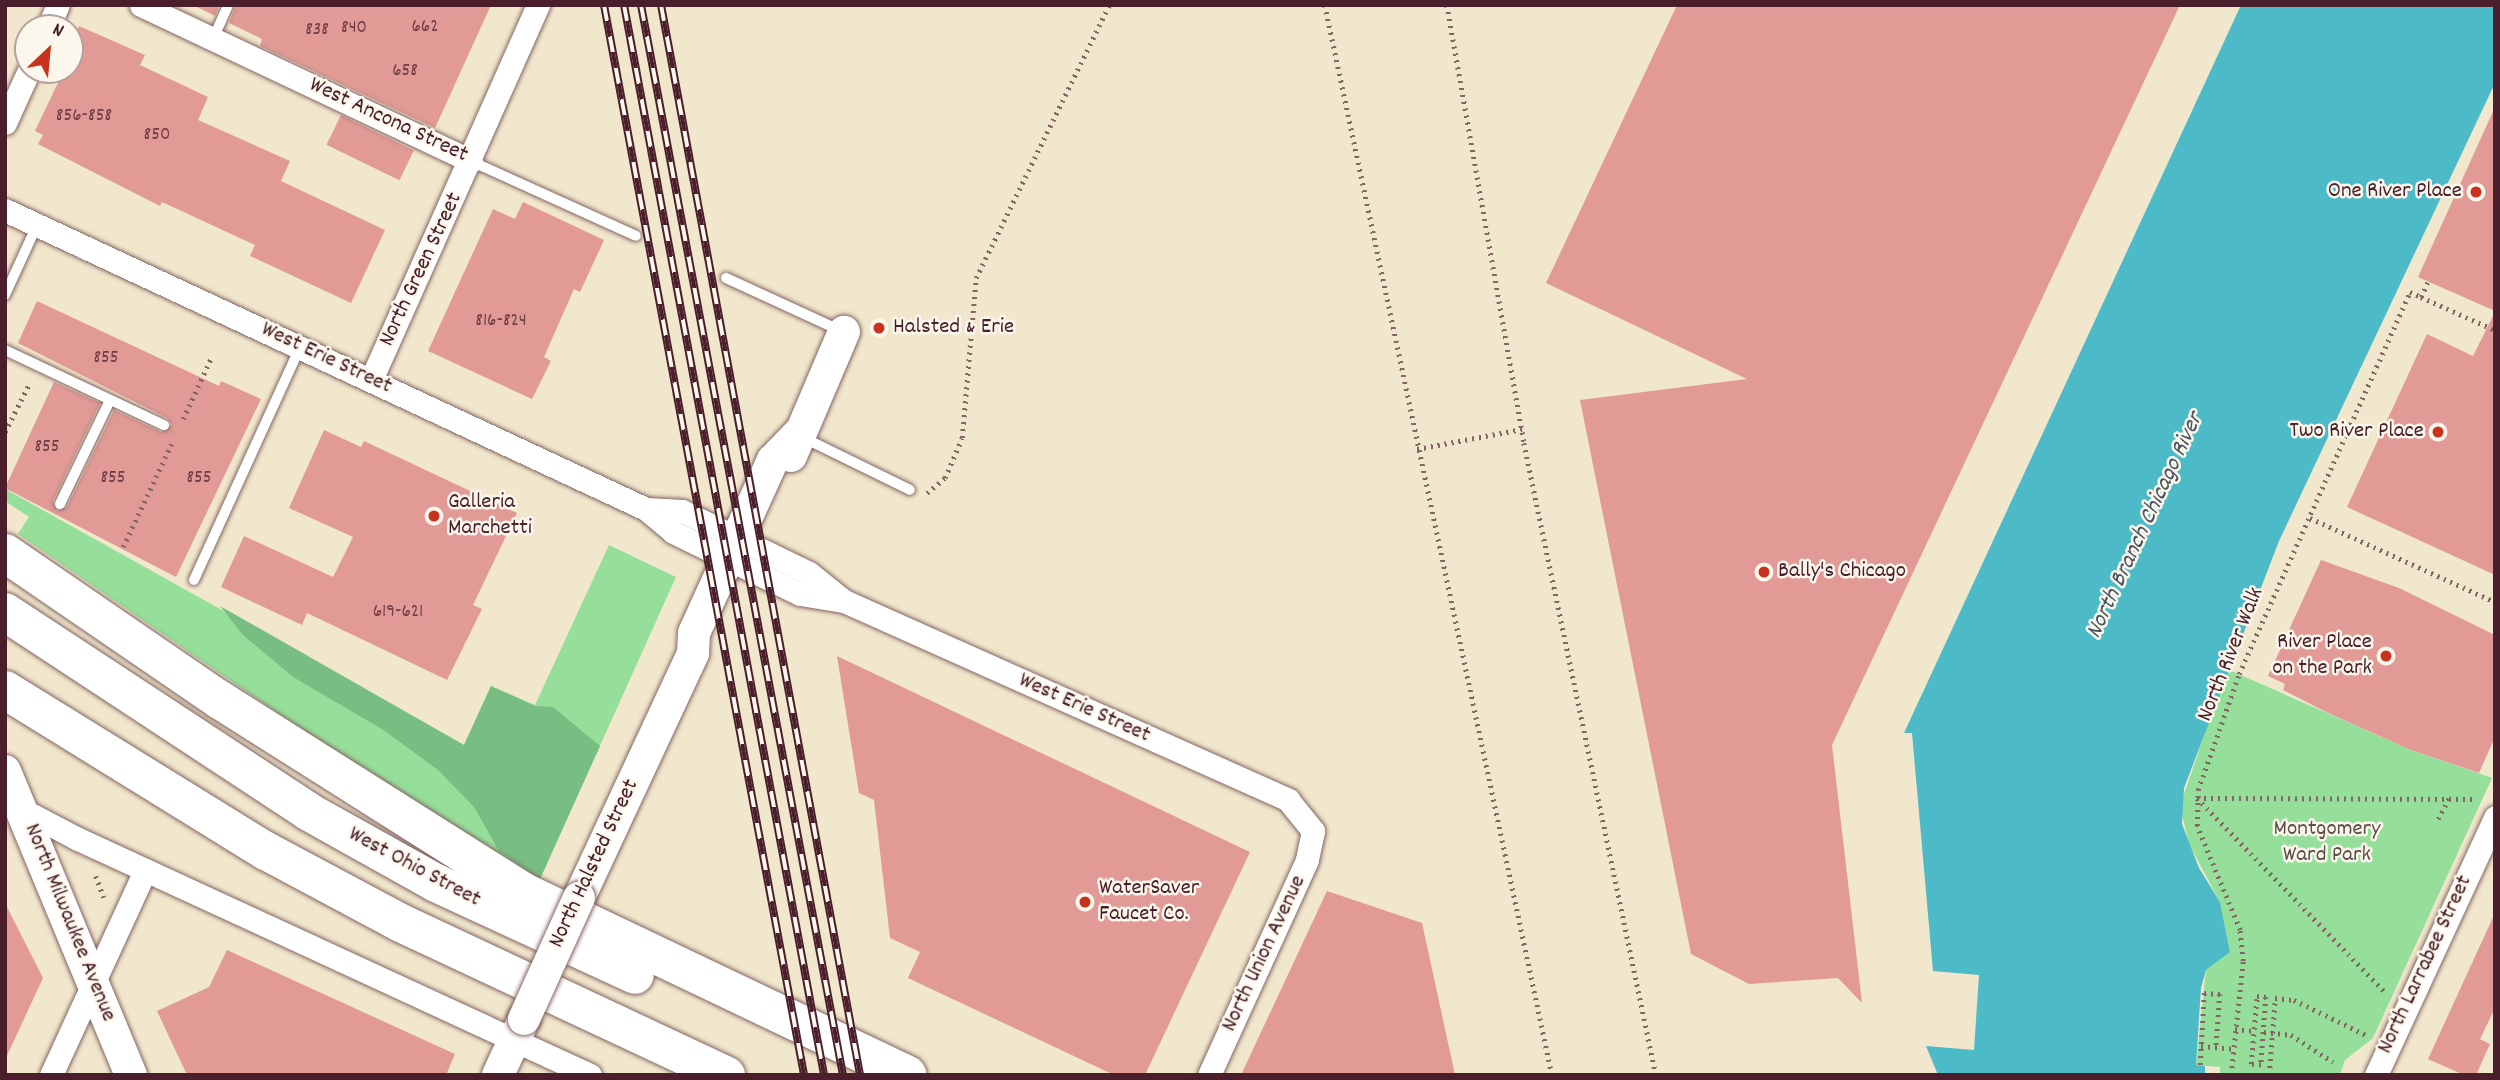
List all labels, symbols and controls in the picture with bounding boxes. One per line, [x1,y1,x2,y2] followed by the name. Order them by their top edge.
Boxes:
[14,14,84,84] north arrow
[47,17,68,46] text: N
[412,17,438,39] house number: 662
[341,18,367,40] house number: 840
[305,20,329,42] house number: 838
[392,61,418,83] house number: 658
[304,72,472,170] street label: West Ancona Street
[56,106,112,128] house number: 856-858
[144,125,170,147] house number: 850
[2328,178,2462,206] place label: One River Place
[2468,184,2484,200] marker: One River Place
[374,189,470,351] street label: North Green Street
[475,311,527,333] house number: 816-824
[893,314,1014,342] place label: Halsted & Erie
[256,317,396,401] street label: West Erie Street
[871,320,887,336] marker: Halsted & Erie
[93,348,119,370] house number: 855
[2081,408,2211,644] water label: North Branch Chicago River
[2289,418,2424,446] place label: Two River Place
[2430,424,2446,440] marker: Two River Place
[34,437,60,459] house number: 855
[100,468,126,490] house number: 855
[186,468,212,490] house number: 855
[448,489,532,543] place label: Galleria Marchetti
[426,508,442,524] marker: Galleria Marchetti
[1778,558,1906,586] place label: Bally's Chicago
[1756,564,1772,580] marker: Bally's Chicago
[2193,584,2271,726] street label: North River Walk
[373,602,423,624] house number: 619-621
[2272,629,2372,683] place label: River Place on the Park
[2378,648,2394,664] marker: River Place on the Park
[1014,668,1154,750] street label: West Erie Street
[544,775,646,953] street label: North Halsted Street
[2274,816,2380,870] park label: Montgomery Ward Park
[17,820,121,1026] street label: North Milwaukee Avenue
[343,822,485,914] street label: West Ohio Street
[1217,871,1313,1037] street label: North Union Avenue
[2373,871,2479,1059] street label: North Larrabee Street
[1099,875,1199,929] place label: WaterSaver Faucet Co.
[1077,894,1093,910] marker: WaterSaver Faucet Co.

